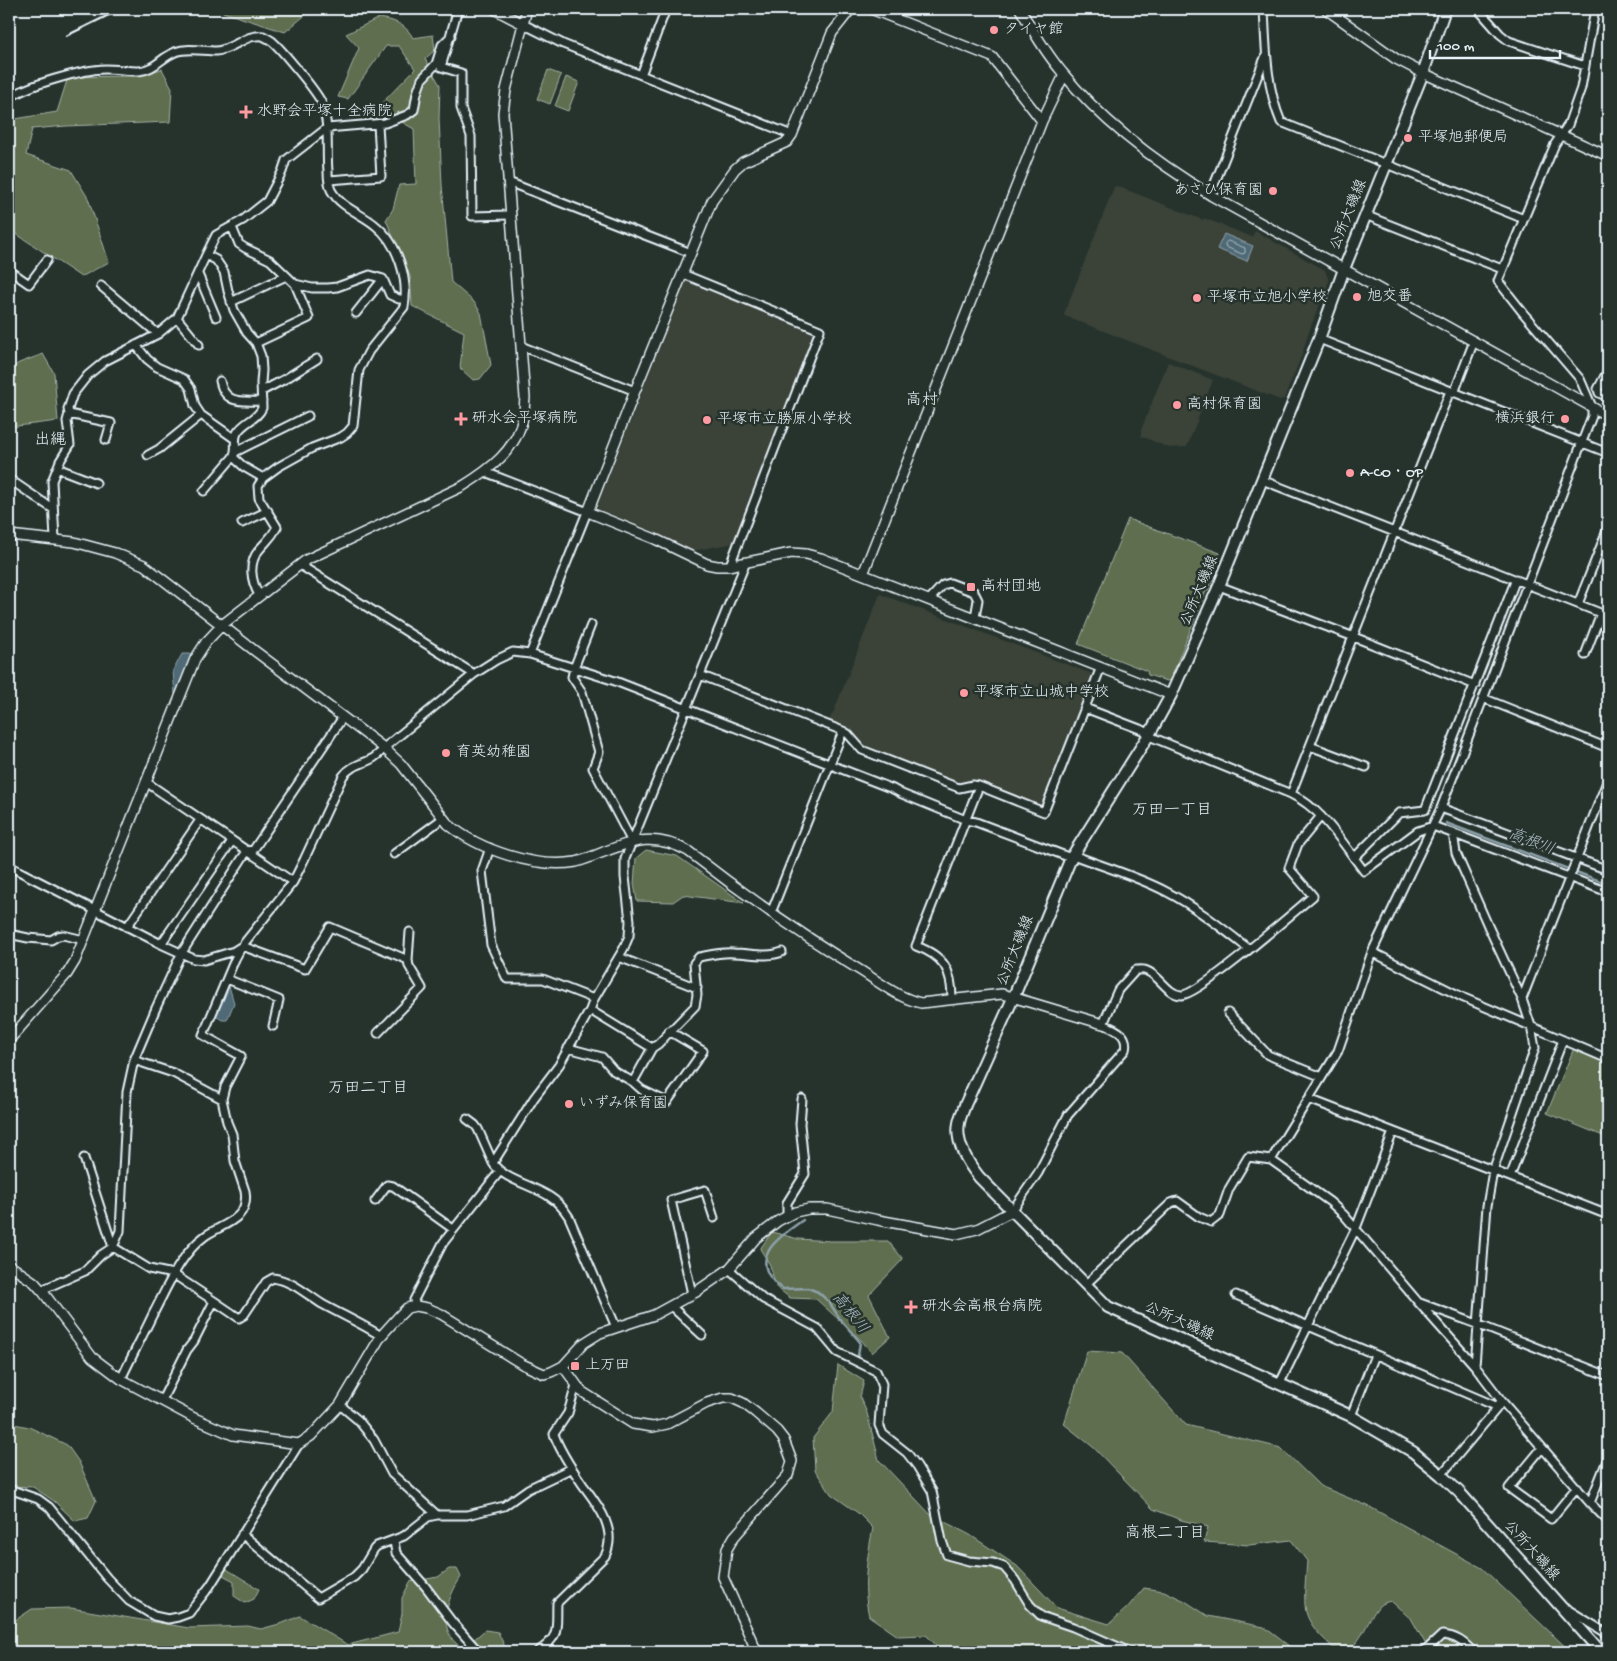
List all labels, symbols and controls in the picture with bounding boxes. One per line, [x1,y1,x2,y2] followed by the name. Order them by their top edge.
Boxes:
[1004,21,1063,39] place label: タイヤ館
[988,24,1000,36] marker: タイヤ館
[1430,28,1560,60] scale bar
[1436,38,1475,56] text: 100 m
[257,102,392,121] place label: 水野会平塚十全病院
[239,105,253,119] marker: 水野会平塚十全病院
[1418,129,1508,147] place label: 平塚旭郵便局
[1402,132,1414,144] marker: 平塚旭郵便局
[1326,176,1371,253] street label: 公所大磯線
[1174,181,1263,200] place label: あさひ保育園
[1267,185,1279,197] marker: あさひ保育園
[1367,288,1412,306] place label: 旭交番
[1207,289,1327,307] place label: 平塚市立旭小学校
[1351,291,1363,303] marker: 旭交番
[1191,292,1203,304] marker: 平塚市立旭小学校
[906,391,938,411] district label: 高村
[1187,395,1262,414] place label: 高村保育園
[1171,399,1183,411] marker: 高村保育園
[472,409,577,428] place label: 研水会平塚病院
[717,410,852,429] place label: 平塚市立勝原小学校
[1495,410,1555,428] place label: 横浜銀行
[454,412,468,426] marker: 研水会平塚病院
[1559,413,1571,425] marker: 横浜銀行
[701,414,713,426] marker: 平塚市立勝原小学校
[34,431,66,451] district label: 出縄
[1360,464,1424,482] place label: A-CO・OP
[1344,467,1356,479] marker: A-CO・OP
[1176,553,1223,629] street label: 公所大磯線
[981,577,1041,596] place label: 高村団地
[965,581,977,593] marker: 高村団地
[974,683,1109,702] place label: 平塚市立山城中学校
[958,687,970,699] marker: 平塚市立山城中学校
[456,743,531,762] place label: 育英幼稚園
[440,747,452,759] marker: 育英幼稚園
[1132,802,1212,821] district label: 万田一丁目
[1505,825,1557,860] water label: 高根川
[993,912,1038,989] street label: 公所大磯線
[328,1080,408,1099] district label: 万田二丁目
[579,1094,668,1113] place label: いずみ保育園
[563,1098,575,1110] marker: いずみ保育園
[827,1289,872,1339] water label: 高根川
[922,1297,1042,1316] place label: 研水会高根台病院
[1141,1298,1217,1345] street label: 公所大磯線
[904,1300,918,1314] marker: 研水会高根台病院
[585,1357,630,1375] place label: 上万田
[569,1360,581,1372] marker: 上万田
[1499,1516,1564,1585] street label: 公所大磯線
[1125,1524,1205,1544] district label: 高根二丁目

